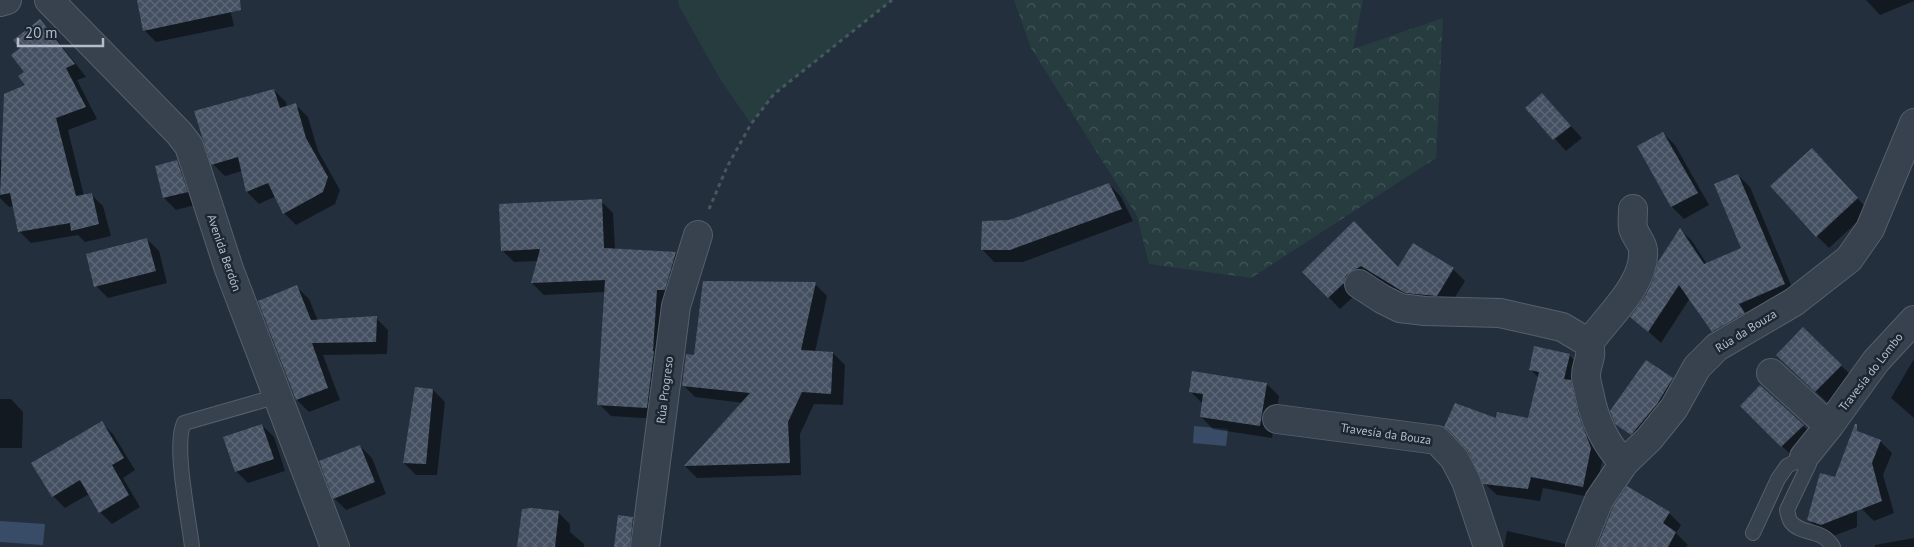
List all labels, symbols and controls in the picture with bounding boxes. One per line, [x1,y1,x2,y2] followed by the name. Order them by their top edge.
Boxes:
[18,15,102,47] scale bar
[25,23,58,42] text: 20 m
[204,212,245,293] street label: Avenida Berdón
[1712,306,1779,355] street label: Rúa da Bouza
[1835,330,1906,414] street label: Travesía do Lombo
[653,355,676,424] street label: Rúa Progreso
[1340,420,1432,447] street label: Travesía da Bouza

